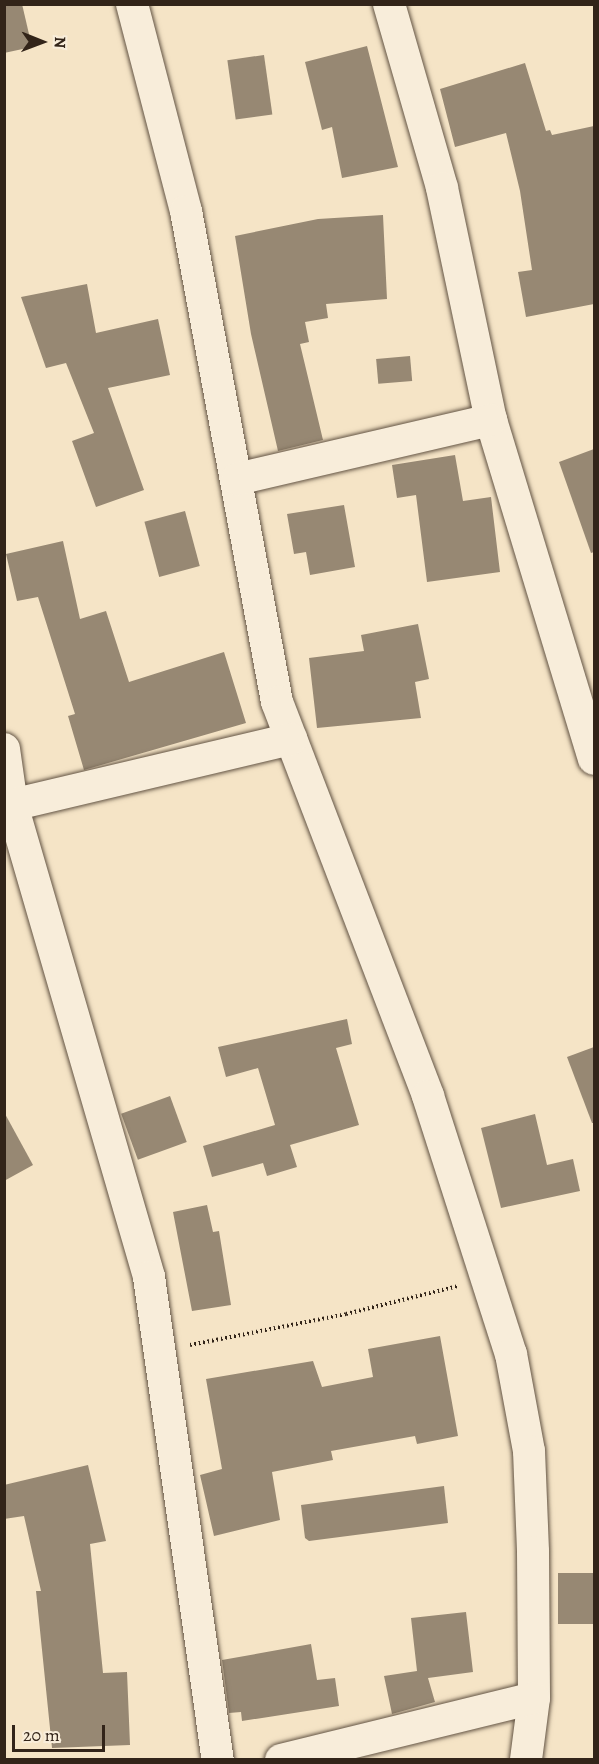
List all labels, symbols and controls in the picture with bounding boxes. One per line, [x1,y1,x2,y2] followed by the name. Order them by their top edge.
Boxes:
[12,12,72,72] north arrow
[49,36,71,48] text: N
[15,1713,108,1751] scale bar
[23,1723,60,1747] text: 20 m

